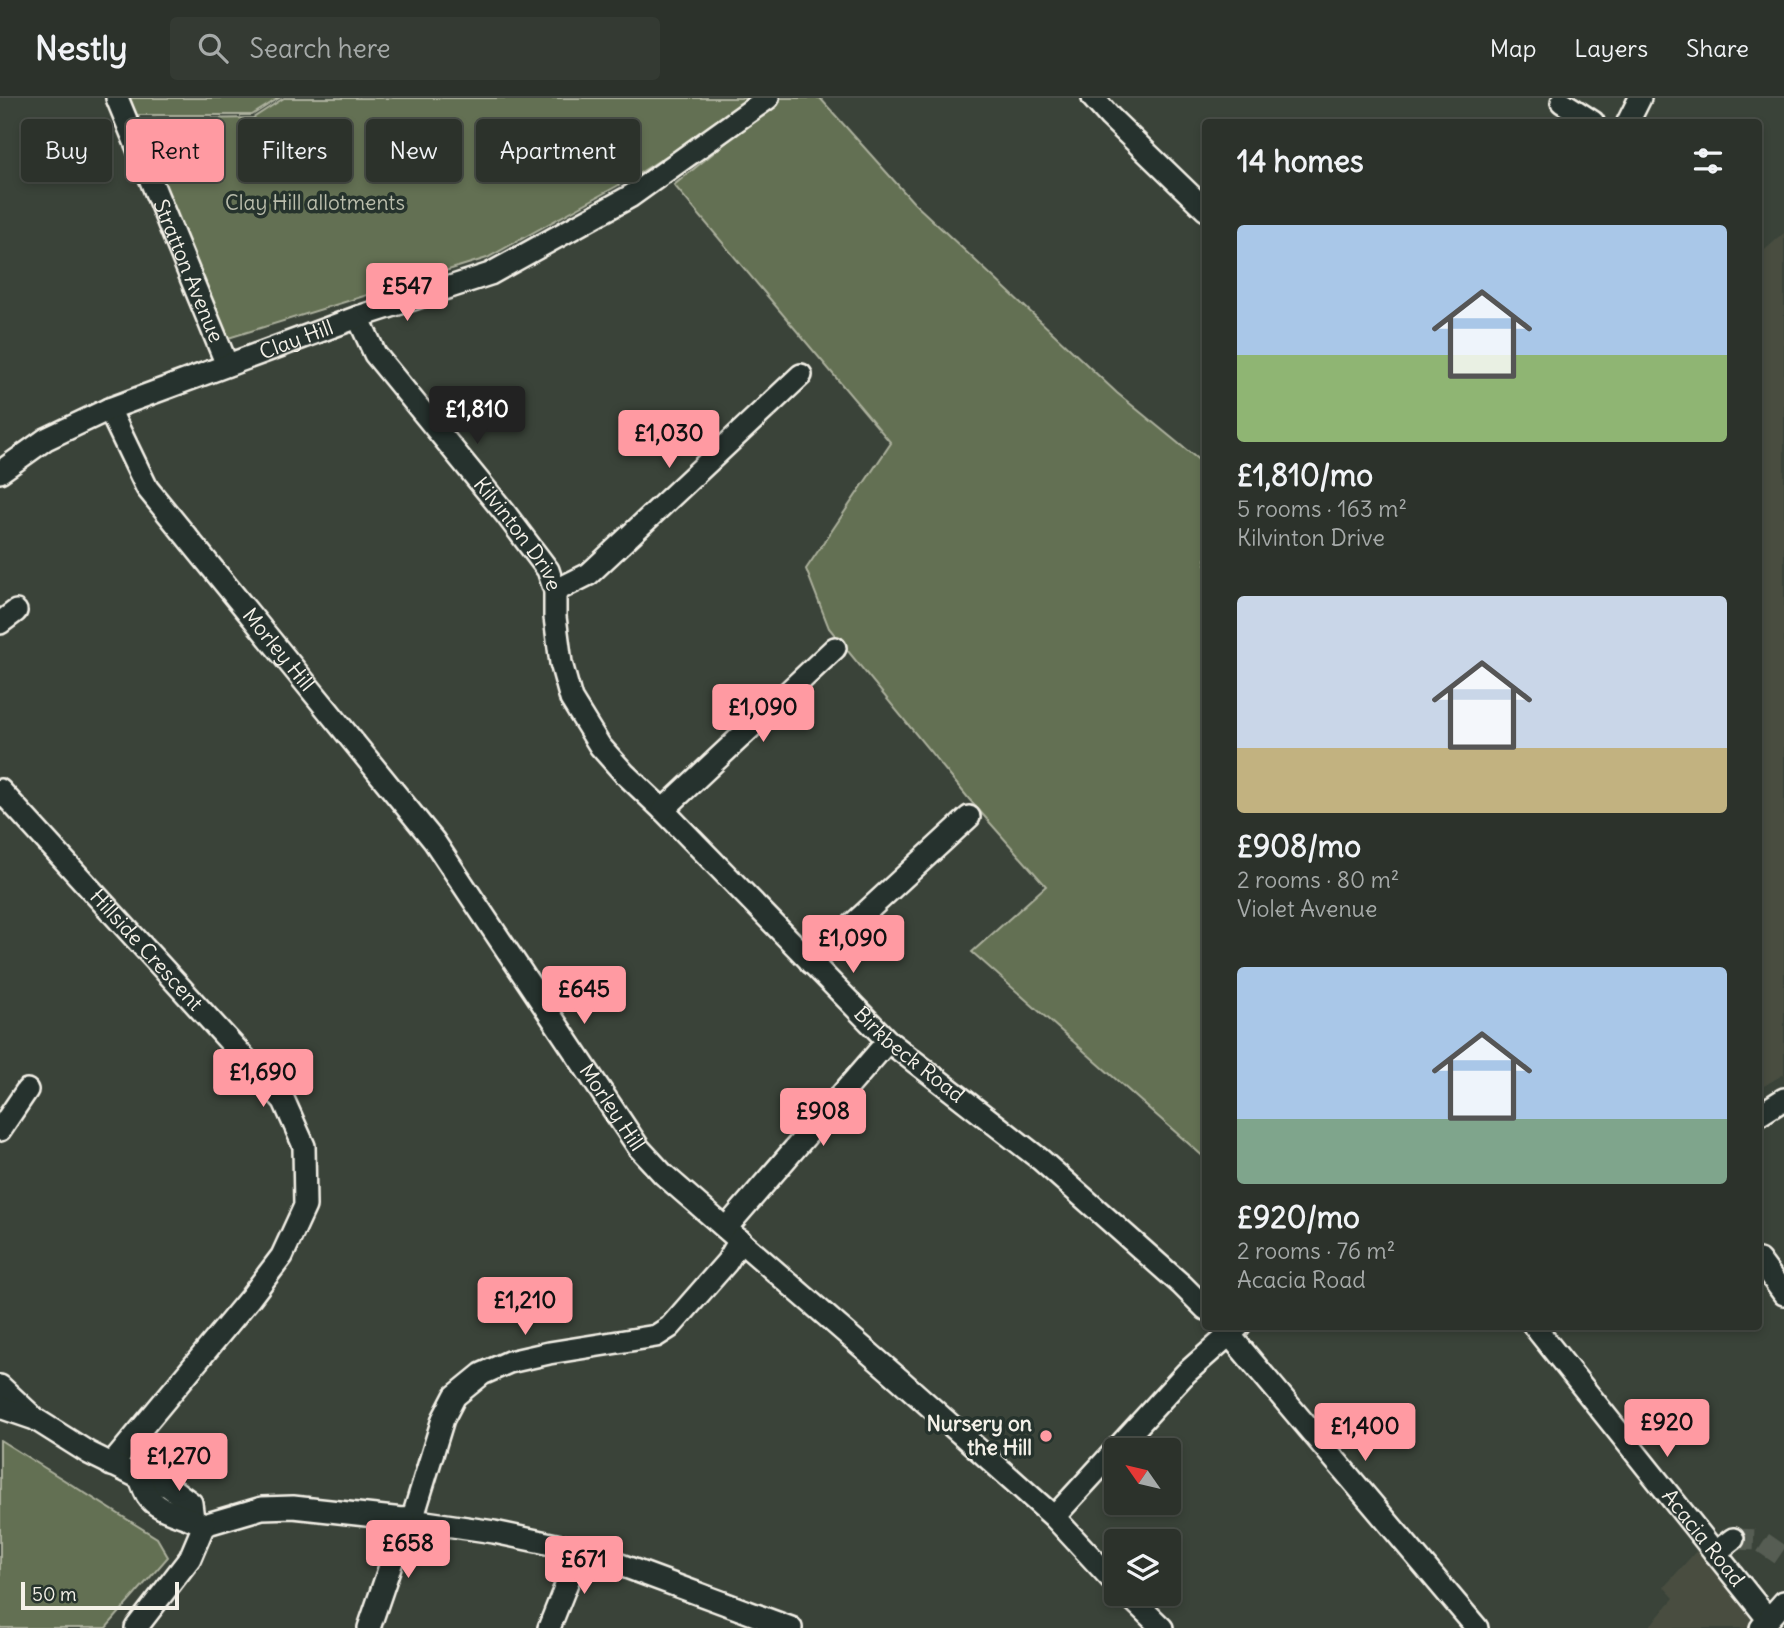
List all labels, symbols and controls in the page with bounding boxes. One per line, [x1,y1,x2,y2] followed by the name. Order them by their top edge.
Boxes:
[170,17,660,80] search box
[35,27,128,69] text: Nestly
[194,29,232,67] icon: search
[250,32,391,65] text: Search here
[1490,33,1536,63] text: Map
[1574,33,1648,63] text: Layers
[1686,33,1749,63] text: Share
[21,119,112,182] chip: Buy
[126,119,224,182] chip: Rent
[238,119,352,182] chip: Filters
[366,119,462,182] chip: New
[476,119,640,182] chip: Apartment
[1237,142,1364,180] text: 14 homes
[1689,142,1727,180] icon: filters
[225,189,405,216] park label: Clay Hill allotments
[147,195,230,346] street label: Stratton Avenue
[366,264,448,323] pin: £547
[382,271,432,300] text: £547
[1419,271,1545,397] icon: home
[255,313,337,365] street label: Clay Hill
[420,386,534,446] pin: £1,810
[445,394,509,423] text: £1,810
[612,410,726,470] pin: £1,030
[634,418,704,447] text: £1,030
[1237,456,1373,494] text: £1,810/mo
[468,471,568,594] street label: Kilvinton Drive
[1237,494,1407,523] text: 5 rooms · 163 m²
[1237,523,1385,552] text: Kilvinton Drive
[237,602,321,696] street label: Morley Hill
[1419,642,1545,768] icon: home
[706,684,820,744] pin: £1,090
[728,692,798,721] text: £1,090
[1237,827,1361,865] text: £908/mo
[1237,865,1399,894] text: 2 rooms · 80 m²
[84,883,209,1016] street label: Hillside Crescent
[1237,894,1377,923] text: Violet Avenue
[796,916,910,975] pin: £1,090
[818,923,888,952] text: £1,090
[543,967,625,1026] pin: £645
[558,974,610,1003] text: £645
[849,1000,970,1109] street label: Birkbeck Road
[1419,1013,1545,1139] icon: home
[206,1049,320,1109] pin: £1,690
[229,1057,297,1086] text: £1,690
[573,1058,651,1156] street label: Morley Hill
[782,1088,864,1148] pin: £908
[796,1096,850,1125] text: £908
[1237,1198,1360,1236] text: £920/mo
[1237,1236,1395,1265] text: 2 rooms · 76 m²
[1237,1265,1366,1294] text: Acacia Road
[468,1278,582,1337] pin: £1,210
[494,1285,556,1314] text: £1,210
[1626,1400,1708,1459] pin: £920
[1308,1404,1422,1463] pin: £1,400
[1640,1407,1694,1436] text: £920
[926,1410,1032,1461] place label: Nursery on the Hill
[1330,1411,1400,1440] text: £1,400
[1038,1428,1054,1444] marker: Nursery on the Hill
[122,1434,236,1493] pin: £1,270
[1104,1438,1181,1516] north arrow
[1104,1438,1181,1606] map controls
[146,1441,212,1470] text: £1,270
[1656,1483,1751,1592] street label: Acacia Road
[367,1520,449,1580] pin: £658
[382,1528,434,1557] text: £658
[1104,1529,1181,1606] button: layers
[543,1536,625,1596] pin: £671
[561,1544,607,1573] text: £671
[21,1579,178,1611] scale bar
[32,1582,77,1606] text: 50 m

